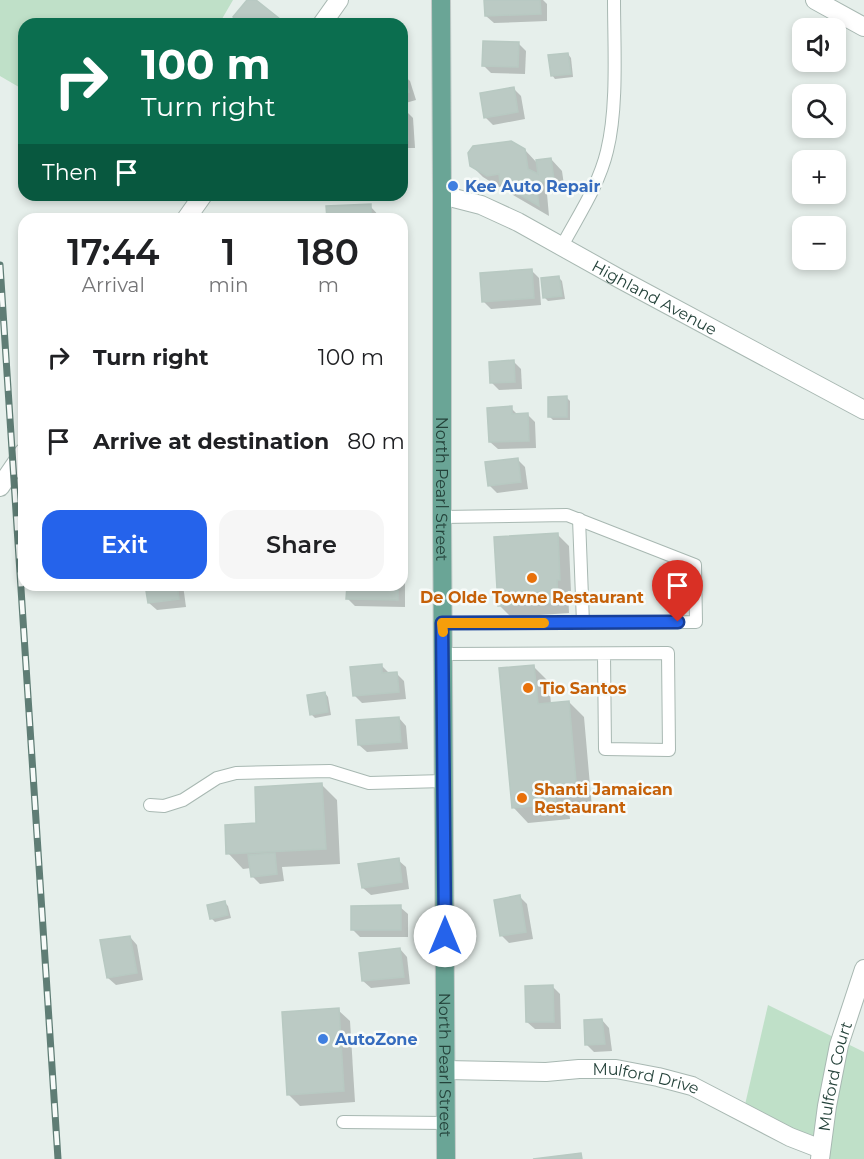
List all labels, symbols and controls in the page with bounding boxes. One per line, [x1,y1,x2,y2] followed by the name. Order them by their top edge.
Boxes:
[792,18,846,270] map controls
[792,18,846,72] button: sound
[141,38,270,90] text: 100 m
[42,42,120,120] icon: right
[792,84,846,138] button: search
[141,90,276,123] text: Turn right
[792,150,846,204] button: +
[110,156,143,189] icon: arrive
[42,159,98,186] text: Then
[465,177,600,196] place label: Kee Auto Repair
[446,179,460,193] marker: Kee Auto Repair
[792,216,846,270] button: −
[67,230,160,274] text: 17:44
[222,230,235,274] text: 1
[298,230,359,274] text: 180
[589,256,720,339] street label: Highland Avenue
[82,273,145,297] text: Arrival
[209,273,249,297] text: min
[318,273,339,297] text: m
[42,341,75,374] icon: right
[93,344,208,371] text: Turn right
[318,344,384,371] text: 100 m
[432,417,452,562] street label: North Pearl Street
[42,425,75,458] icon: arrive
[93,428,329,455] text: Arrive at destination
[347,428,405,455] text: 80 m
[42,510,207,579] button: Exit
[219,510,384,579] button: Share
[652,560,703,622] pin
[661,569,694,602] icon: arrive
[525,571,539,585] marker: De Olde Towne Restaurant
[420,588,644,607] place label: De Olde Towne Restaurant
[540,679,627,698] place label: Tio Santos
[521,681,535,695] marker: Tio Santos
[534,780,673,817] place label: Shanti Jamaican Restaurant
[515,791,529,805] marker: Shanti Jamaican Restaurant
[413,904,477,968] position arrow
[435,993,455,1138] street label: North Pearl Street
[814,1018,856,1132] street label: Mulford Court
[334,1030,418,1049] place label: AutoZone
[316,1032,330,1046] marker: AutoZone
[592,1060,703,1098] street label: Mulford Drive

